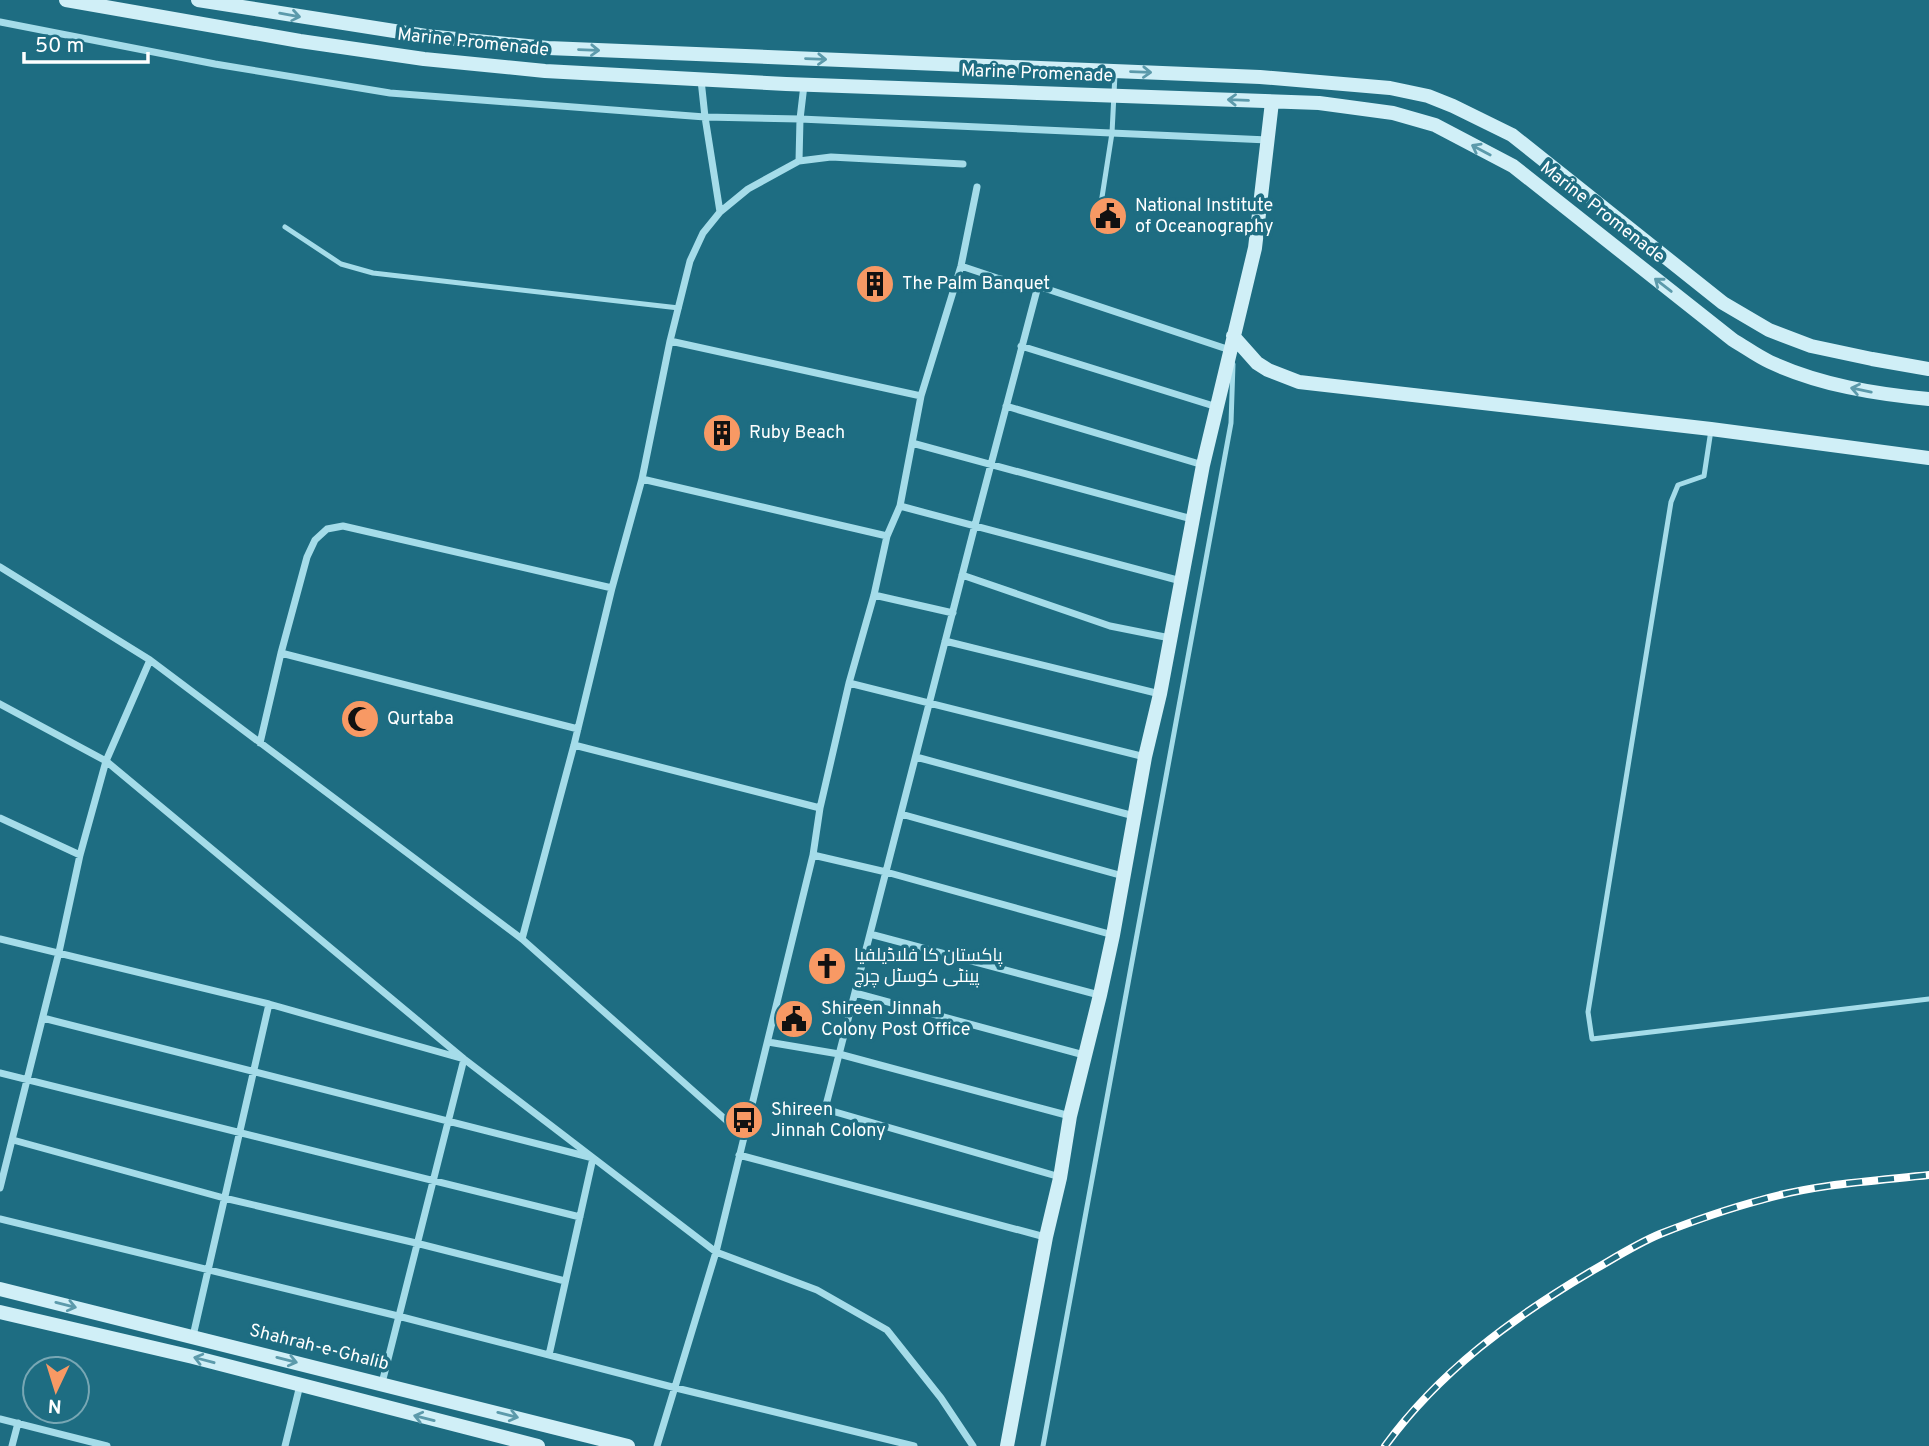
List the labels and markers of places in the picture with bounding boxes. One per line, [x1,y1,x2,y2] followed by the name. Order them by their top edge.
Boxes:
[1087,195,1129,237] public building icon: National Institute of Oceanography
[1135,195,1274,239] place label: National Institute of Oceanography
[854,263,896,305] building icon: The Palm Banquet
[902,273,1050,296] place label: The Palm Banquet
[701,412,743,454] building icon: Ruby Beach
[749,422,845,445] place label: Ruby Beach
[339,698,381,740] mosque icon: Qurtaba
[387,708,454,731] place label: Qurtaba
[806,945,848,987] church icon: پاکستان کا فلاڈیلفیا پینٹی کوسٹل چرچ
[854,945,1003,989] place label: پاکستان کا فلاڈیلفیا پینٹی کوسٹل چرچ
[773,998,815,1040] public building icon: Shireen Jinnah Colony Post Office
[821,998,971,1042] place label: Shireen Jinnah Colony Post Office
[723,1099,765,1141] bus stop icon: Shireen Jinnah Colony
[771,1099,886,1143] place label: Shireen Jinnah Colony

